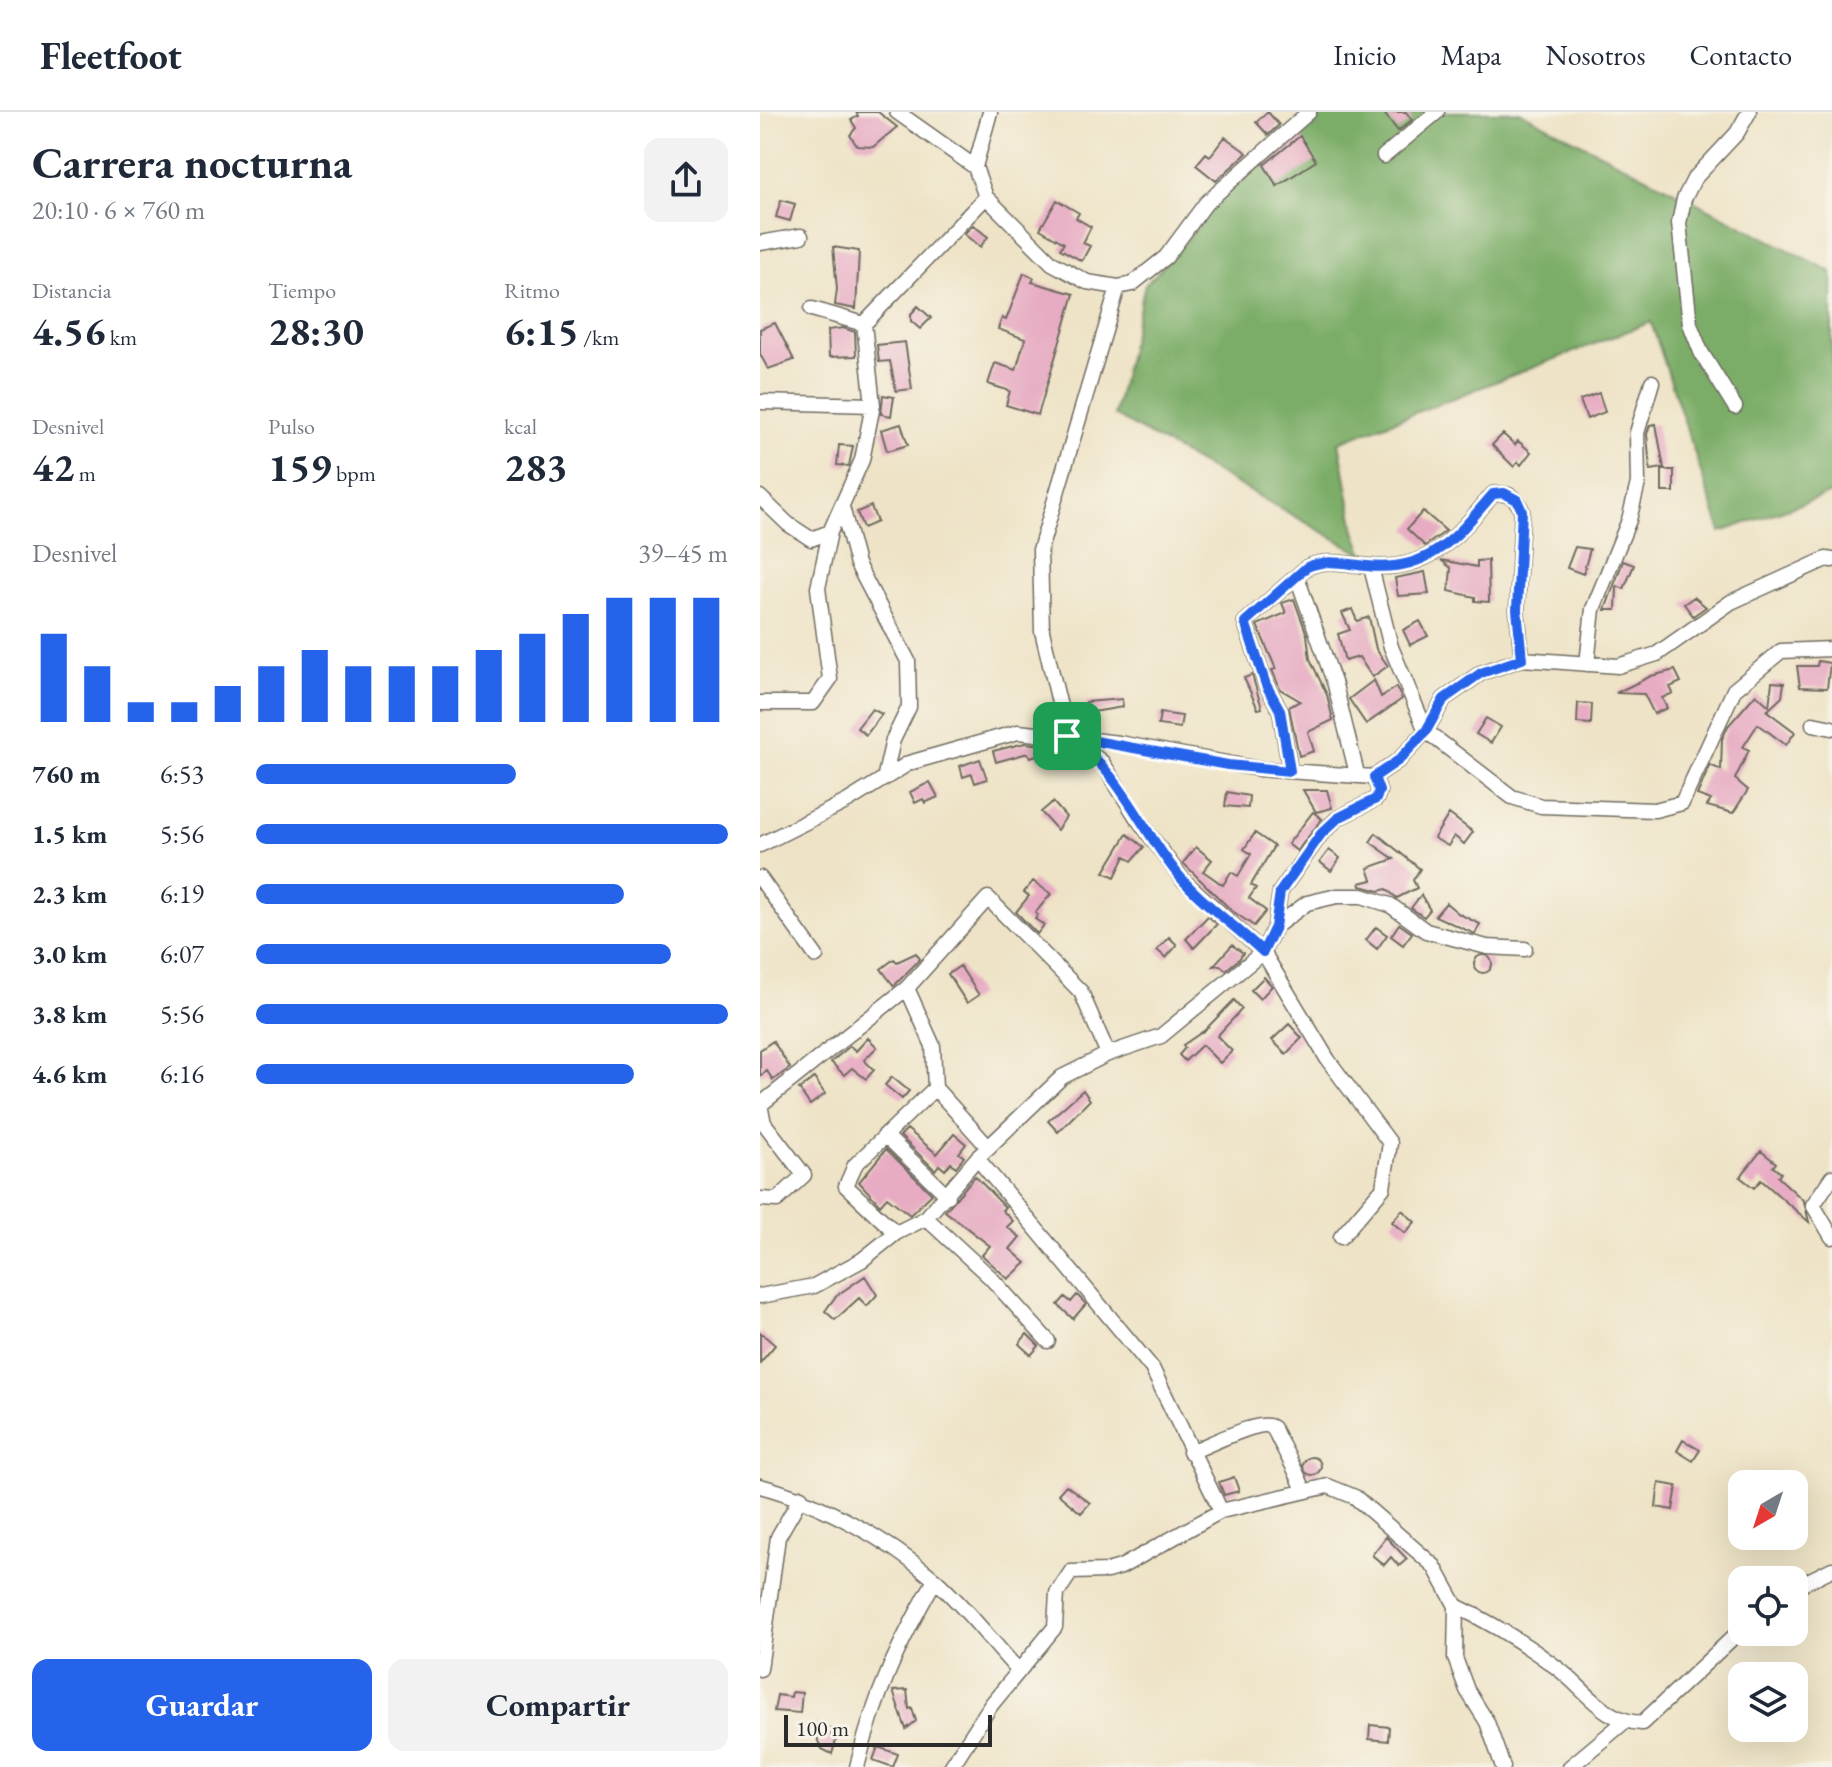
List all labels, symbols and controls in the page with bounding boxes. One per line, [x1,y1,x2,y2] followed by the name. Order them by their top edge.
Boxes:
[40,31,182,80] text: Fleetfoot
[1333,37,1396,73] text: Inicio
[1440,37,1501,73] text: Mapa
[1545,37,1645,73] text: Nosotros
[1689,37,1792,73] text: Contacto
[32,134,352,191] text: Carrera nocturna
[644,138,728,222] button: share
[32,193,205,227] text: 20:10 · 6 × 760 m
[32,276,112,305] text: Distancia
[268,276,336,305] text: Tiempo
[504,276,560,305] text: Ritmo
[32,305,105,357] text: 4.56
[268,305,364,357] text: 28:30
[504,305,579,357] text: 6:15
[105,323,137,352] text: km
[579,323,619,352] text: /km
[32,412,104,441] text: Desnivel
[268,412,315,441] text: Pulso
[504,412,537,441] text: kcal
[32,441,74,493] text: 42
[268,441,331,493] text: 159
[504,441,567,493] text: 283
[74,459,96,488] text: m
[331,459,376,488] text: bpm
[32,536,117,570] text: Desnivel
[638,536,728,570] text: 39–45 m
[1033,702,1101,770] pin
[1045,714,1089,758] icon: arrive
[32,757,100,791] text: 760 m
[160,757,204,791] text: 6:53
[32,817,107,851] text: 1.5 km
[160,817,204,851] text: 5:56
[32,877,107,911] text: 2.3 km
[160,877,204,911] text: 6:19
[32,937,107,971] text: 3.0 km
[160,937,204,971] text: 6:07
[32,997,107,1031] text: 3.8 km
[160,997,204,1031] text: 5:56
[32,1057,107,1091] text: 4.6 km
[160,1057,204,1091] text: 6:16
[1728,1470,1808,1550] north arrow
[1728,1470,1808,1742] map controls
[1728,1566,1808,1646] button: locate
[32,1659,372,1751] button: Guardar
[388,1659,728,1751] button: Compartir
[1728,1662,1808,1742] button: layers
[784,1711,992,1747] scale bar
[796,1714,849,1743] text: 100 m

